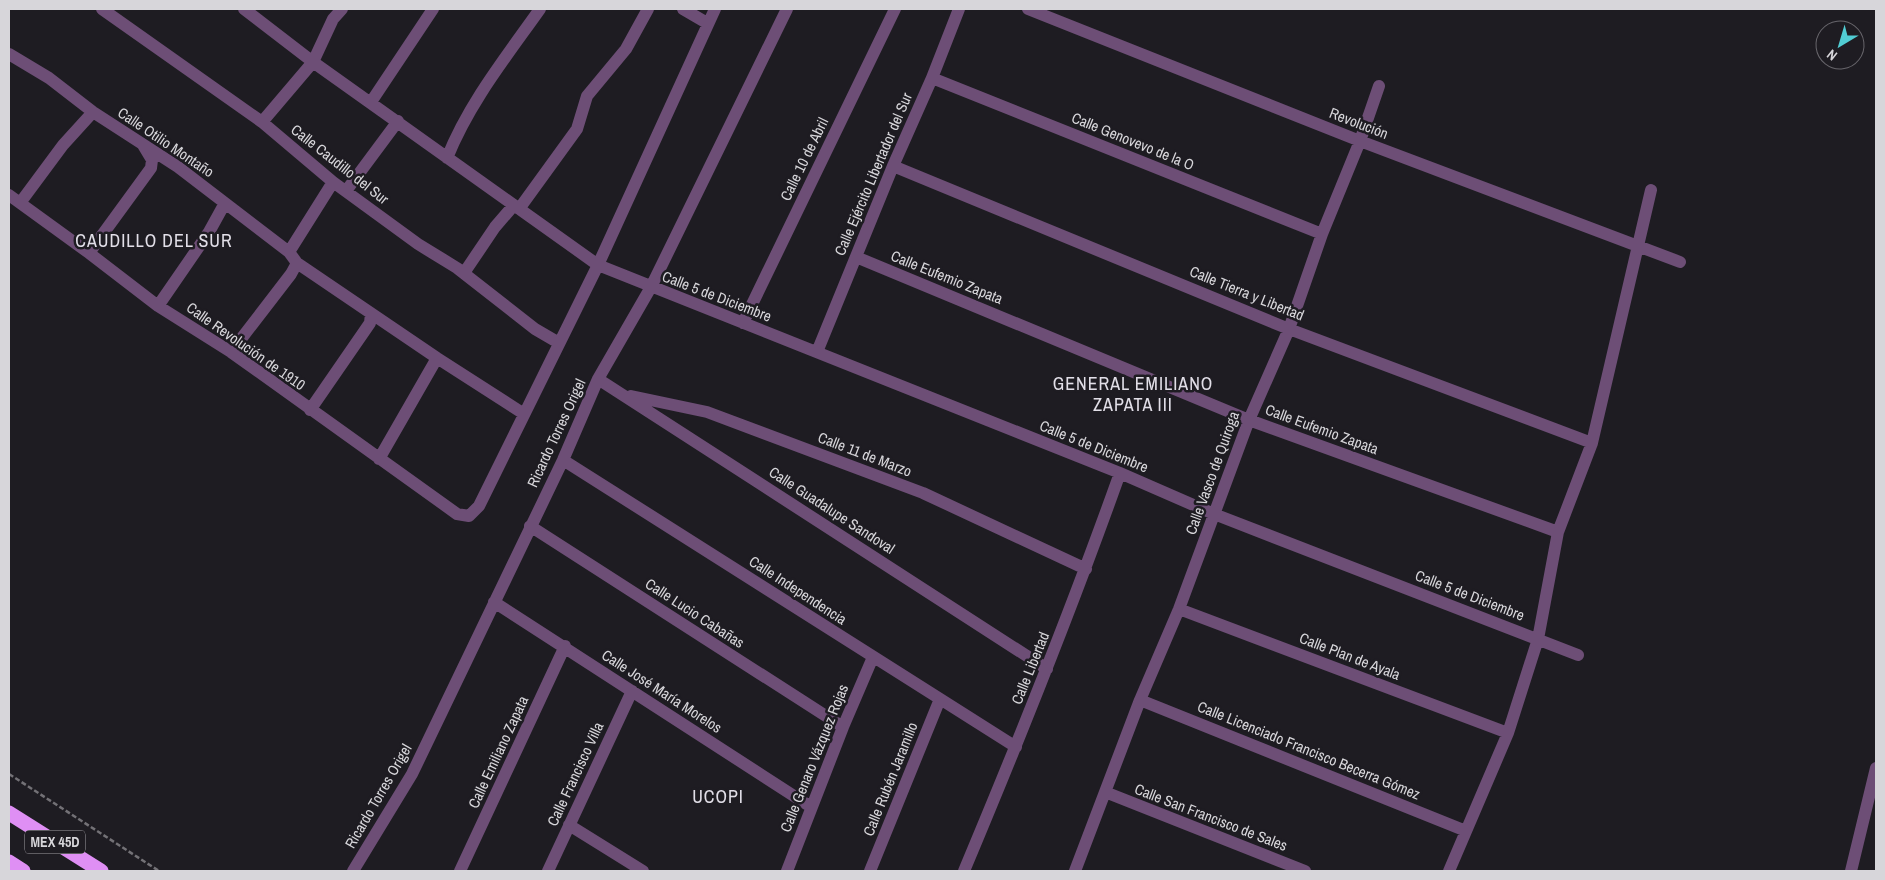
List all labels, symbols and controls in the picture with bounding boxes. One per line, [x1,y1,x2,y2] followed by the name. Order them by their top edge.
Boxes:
[1815,20,1865,70] north arrow
[1823,46,1841,65] text: N
[829,89,917,259] street label: Calle Ejército Libertador del Sur
[114,102,218,182] street label: Calle Otilio Montaño
[1327,102,1391,144] street label: Revolución
[1069,107,1197,175] street label: Calle Genovevo de la O
[775,114,833,204] street label: Calle 10 de Abril
[287,119,393,209] street label: Calle Caudillo del Sur
[75,228,233,253] district label: CAUDILLO DEL SUR
[888,245,1006,309] street label: Calle Eufemio Zapata
[1187,260,1307,326] street label: Calle Tierra y Libertad
[659,265,775,327] street label: Calle 5 de Diciembre
[182,297,310,395] street label: Calle Revolución de 1910
[1053,371,1213,417] district label: GENERAL EMILIANO ZAPATA III
[522,375,590,491] street label: Ricardo Torres Origel
[1263,399,1382,459] street label: Calle Eufemio Zapata
[1180,408,1244,538] street label: Calle Vasco de Quiroga
[1037,415,1152,477] street label: Calle 5 de Diciembre
[815,426,915,482] street label: Calle 11 de Marzo
[765,461,899,559] street label: Calle Guadalupe Sandoval
[745,550,851,630] street label: Calle Independencia
[1412,564,1528,626] street label: Calle 5 de Diciembre
[641,573,749,653] street label: Calle Lucio Cabañas
[1297,627,1404,685] street label: Calle Plan de Ayala
[1006,629,1054,707] street label: Calle Libertad
[598,644,726,738] street label: Calle José María Morelos
[775,681,853,835] street label: Calle Genaro Vázquez Rojas
[463,692,533,812] street label: Calle Emiliano Zapata
[1194,696,1424,804] street label: Calle Licenciado Francisco Becerra Gómez
[542,718,608,829] street label: Calle Francisco Villa
[858,719,922,839] street label: Calle Rubén Jaramillo
[340,740,416,852] street label: Ricardo Torres Origel
[1132,778,1290,856] street label: Calle San Francisco de Sales
[692,784,744,809] district label: UCOPI
[25,830,85,854] road number: MEX 45D

